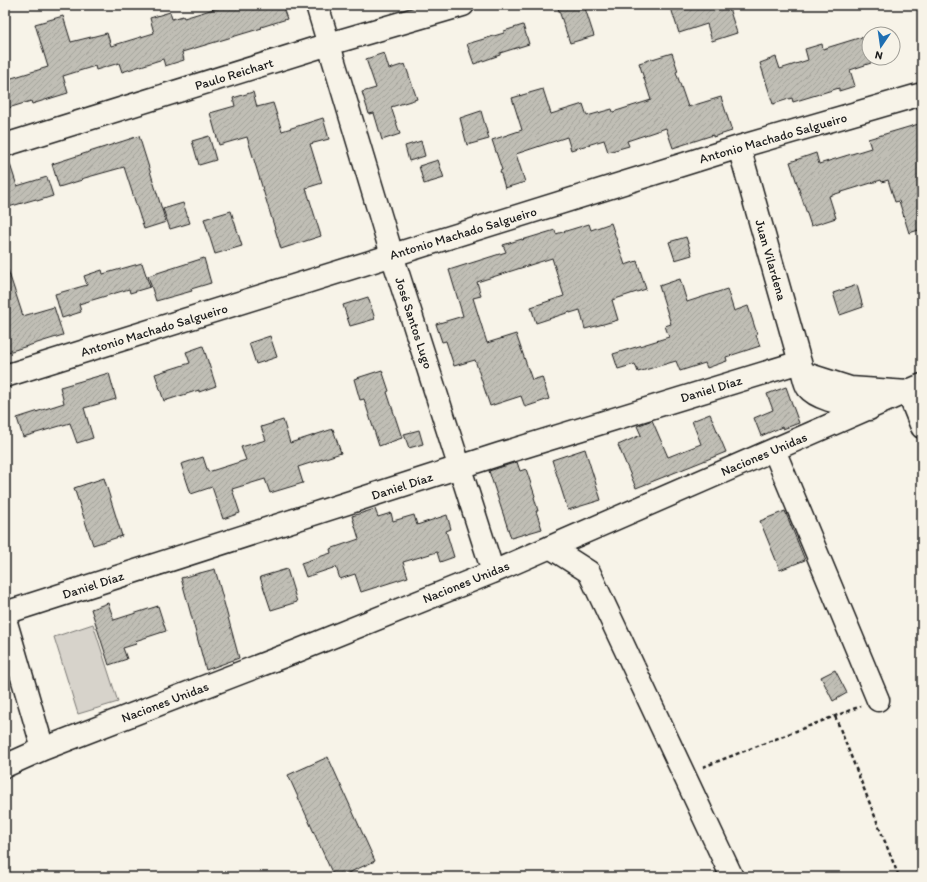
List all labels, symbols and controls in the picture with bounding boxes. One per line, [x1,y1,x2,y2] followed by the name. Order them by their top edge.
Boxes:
[861,26,901,66] north arrow
[874,48,884,62] text: N
[193,55,275,93] street label: Paulo Reichart
[697,110,849,166] street label: Antonio Machado Salgueiro
[388,203,539,263] street label: Antonio Machado Salgueiro
[752,218,790,303] street label: Juan Vilardena
[392,275,436,371] street label: José Santos Lugo
[79,300,230,360] street label: Antonio Machado Salgueiro
[678,373,744,405] street label: Daniel Díaz
[719,429,810,479] street label: Naciones Unidas
[369,469,435,503] street label: Daniel Díaz
[420,558,512,606] street label: Naciones Unidas
[60,568,126,602] street label: Daniel Díaz
[119,678,211,726] street label: Naciones Unidas

